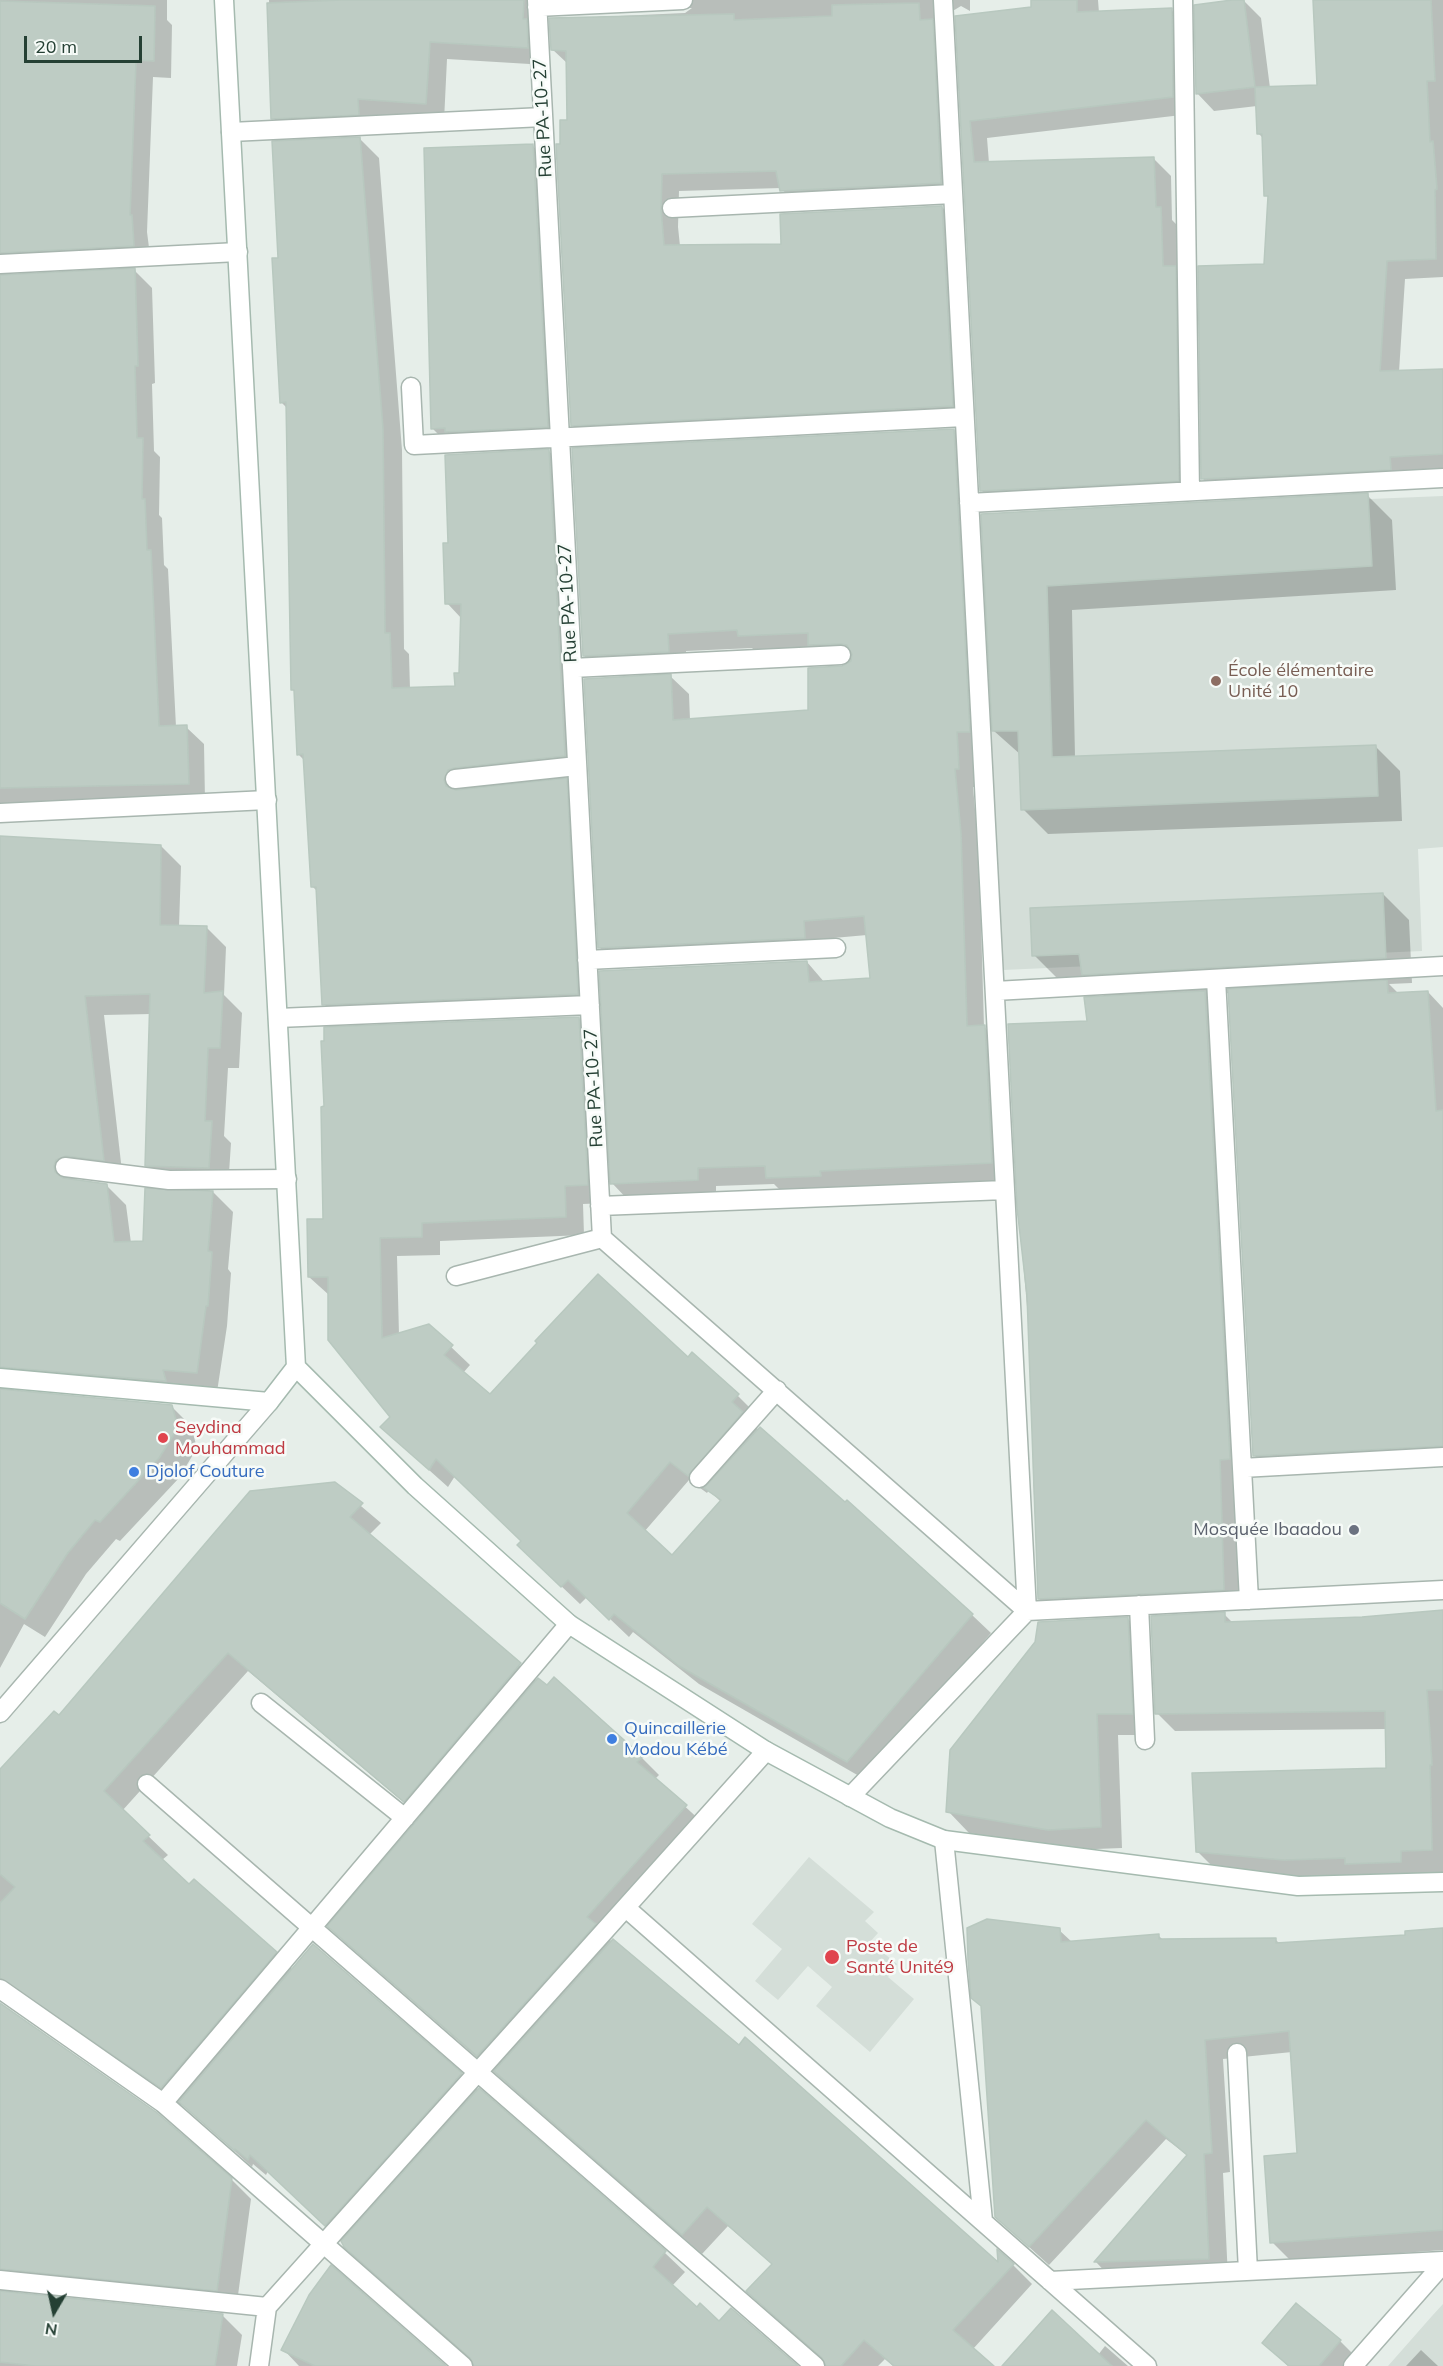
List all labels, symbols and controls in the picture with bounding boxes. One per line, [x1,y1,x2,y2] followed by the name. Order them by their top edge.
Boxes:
[27,24,146,62] scale bar
[35,35,77,58] text: 20 m
[529,58,557,178] street label: Rue PA-10-27
[554,543,582,663] street label: Rue PA-10-27
[1228,660,1374,702] place label: École élémentaire Unité 10
[1209,674,1223,688] marker: École élémentaire Unité 10
[580,1028,608,1148] street label: Rue PA-10-27
[175,1417,286,1460] place label: Seydina Mouhammad
[156,1431,170,1445] marker: Seydina Mouhammad
[146,1461,265,1483] place label: Djolof Couture
[127,1465,141,1479] marker: Djolof Couture
[1193,1519,1342,1541] place label: Mosquée Ibaadou
[1347,1523,1361,1537] marker: Mosquée Ibaadou
[624,1718,727,1760] place label: Quincaillerie Modou Kébé
[605,1732,619,1746] marker: Quincaillerie Modou Kébé
[846,1936,954,1978] place label: Poste de Santé Unité9
[823,1948,841,1966] marker: Poste de Santé Unité9
[24,2282,84,2342] north arrow
[44,2319,59,2341] text: N

